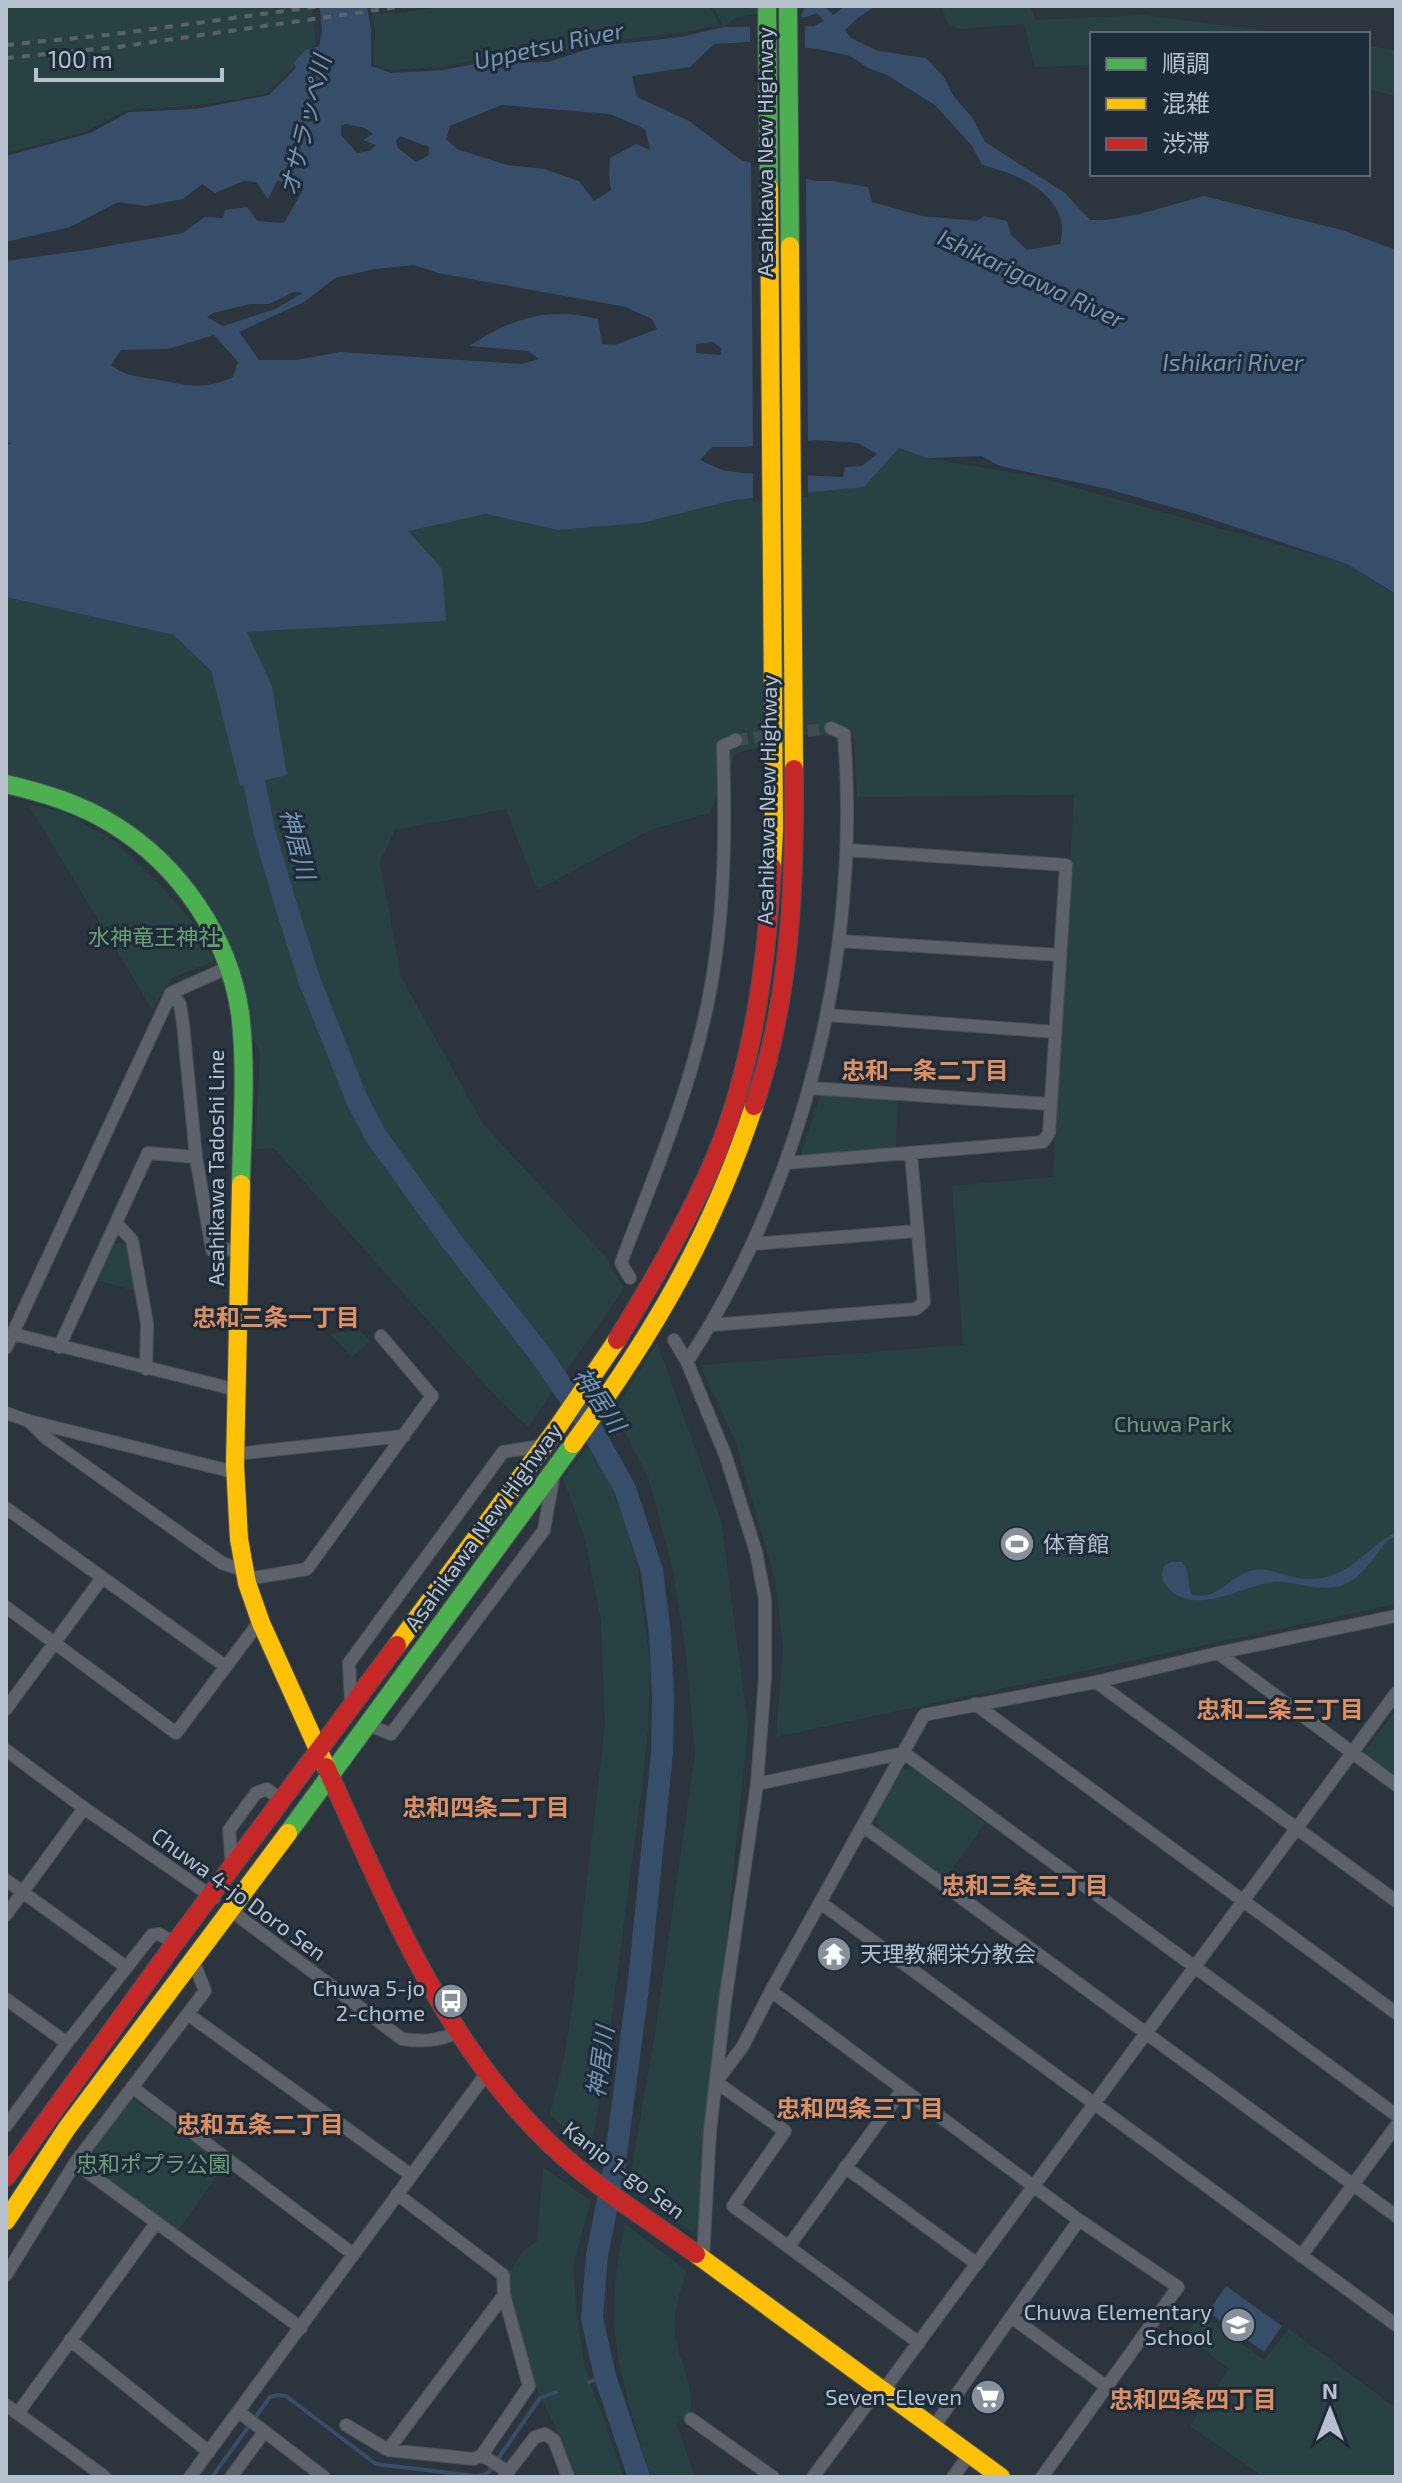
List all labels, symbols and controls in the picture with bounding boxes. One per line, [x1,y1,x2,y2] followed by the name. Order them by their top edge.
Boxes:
[471,14,627,75] water label: Uppetsu River
[751,26,777,277] street label: Asahikawa New Highway
[36,32,222,82] scale bar
[1090,32,1370,176] legend
[48,44,113,73] text: 100 m
[1162,48,1210,77] text: 順調
[273,49,337,199] water label: オサラッペ川
[1162,88,1210,117] text: 混雑
[1162,128,1210,157] text: 渋滞
[934,222,1130,334] water label: Ishikarigawa River
[1162,347,1304,376] water label: Ishikari River
[751,674,781,925] street label: Asahikawa New Highway
[275,805,323,885] water label: 神居川
[88,923,220,949] park label: 水神竜王神社
[202,1050,228,1286] street label: Asahikawa Tadoshi Line
[841,1055,1009,1084] district label: 忠和一条二丁目
[192,1302,360,1331] district label: 忠和三条一丁目
[568,1361,634,1440] water label: 神居川
[1114,1410,1232,1436] park label: Chuwa Park
[398,1417,567,1635] street label: Asahikawa New Highway
[998,1525,1036,1563] sports icon: 体育館
[1043,1530,1109,1556] place label: 体育館
[1196,1694,1364,1723] district label: 忠和二条三丁目
[402,1792,570,1821] district label: 忠和四条二丁目
[147,1821,332,1966] street label: Chuwa 4-jo Doro Sen
[941,1870,1109,1899] district label: 忠和三条三丁目
[815,1935,853,1973] temple icon: 天理教網栄分教会
[860,1940,1036,1966] place label: 天理教網栄分教会
[312,1974,425,2025] place label: Chuwa 5-jo 2-chome
[432,1982,470,2020] bus stop icon: Chuwa 5-jo 2-chome
[580,2021,619,2099] water label: 神居川
[776,2093,944,2122] district label: 忠和四条三丁目
[176,2109,344,2138] district label: 忠和五条二丁目
[558,2115,691,2224] street label: Kanjo 1-go Sen
[76,2150,230,2176] park label: 忠和ポプラ公園
[1024,2298,1212,2349] place label: Chuwa Elementary School
[1219,2306,1257,2344] school or university icon: Chuwa Elementary School
[1290,2371,1370,2451] north arrow
[1322,2377,1338,2403] text: N
[969,2378,1007,2416] supermarket icon: Seven-Eleven
[825,2383,962,2409] place label: Seven-Eleven
[1109,2384,1277,2413] district label: 忠和四条四丁目

